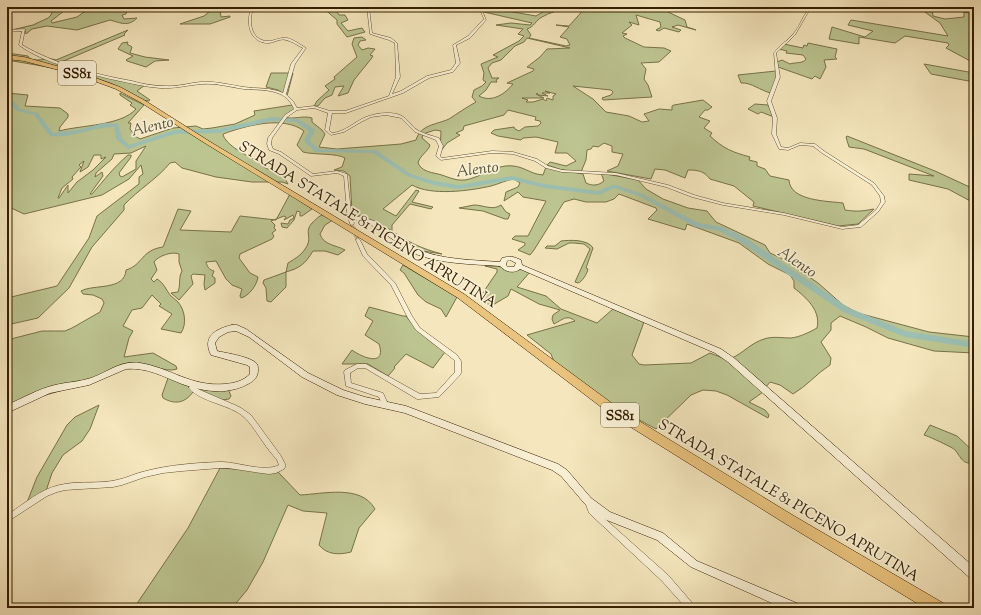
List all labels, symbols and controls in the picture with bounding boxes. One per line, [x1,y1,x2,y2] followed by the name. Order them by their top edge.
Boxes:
[58,61,96,85] road number: SS81
[129,111,176,143] water label: Alento
[234,137,500,314] street label: STRADA STATALE 81 PICENO APRUTINA
[455,156,500,185] water label: Alento
[772,242,821,285] water label: Alento
[601,403,639,427] road number: SS81
[654,415,923,588] street label: STRADA STATALE 81 PICENO APRUTINA

